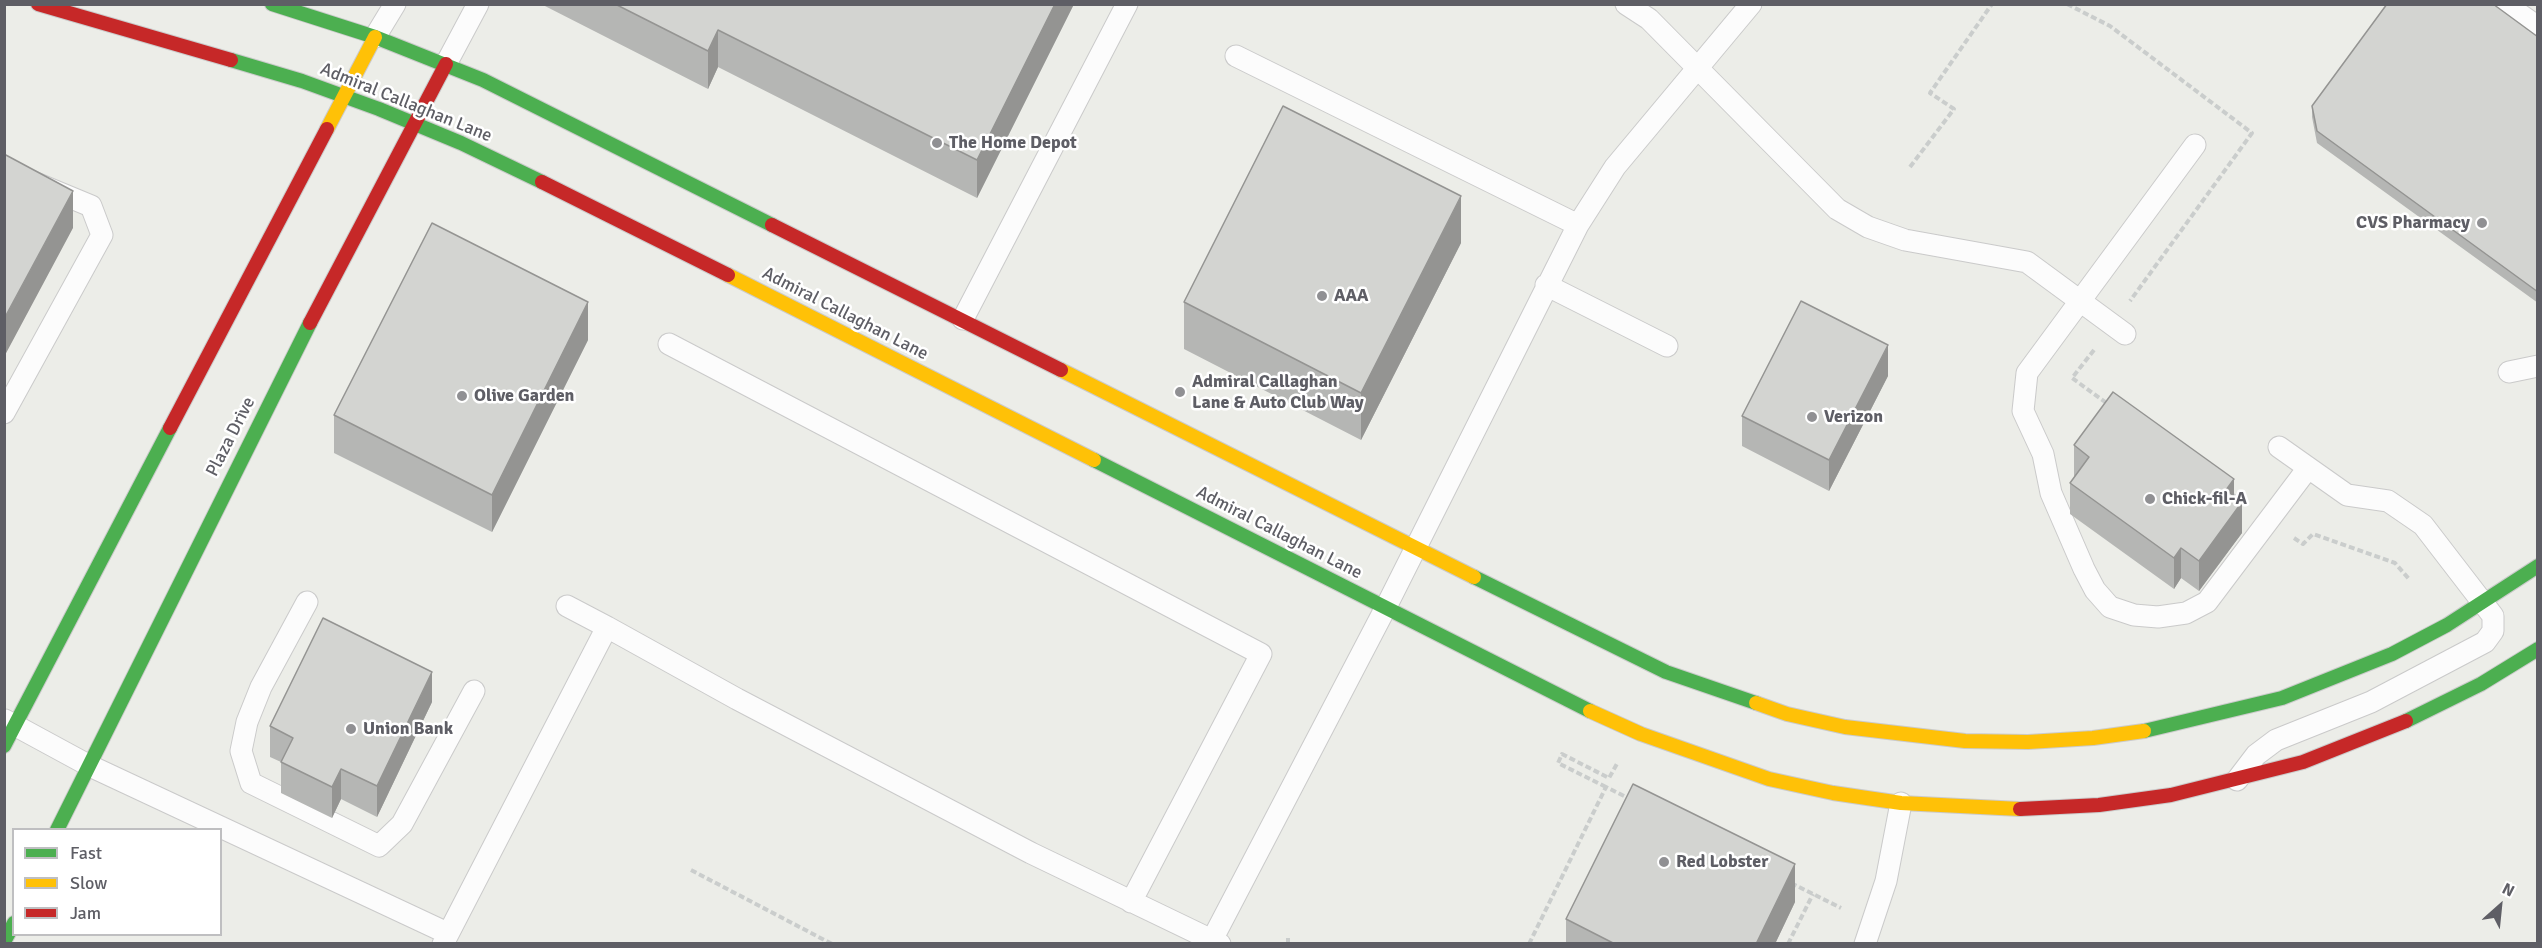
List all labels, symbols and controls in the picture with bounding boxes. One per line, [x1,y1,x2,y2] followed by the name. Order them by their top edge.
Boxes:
[317,59,495,147] street label: Admiral Callaghan Lane
[949,132,1077,154] place label: The Home Depot
[930,136,944,150] marker: The Home Depot
[2356,212,2470,234] place label: CVS Pharmacy
[2475,216,2489,230] marker: CVS Pharmacy
[758,263,932,365] street label: Admiral Callaghan Lane
[1334,285,1368,307] place label: AAA
[1315,289,1329,303] marker: AAA
[1192,371,1364,413] place label: Admiral Callaghan Lane & Auto Club Way
[474,385,574,407] place label: Olive Garden
[1173,385,1187,399] marker: Admiral Callaghan Lane & Auto Club Way
[455,389,469,403] marker: Olive Garden
[202,394,260,480] street label: Plaza Drive
[1824,406,1883,428] place label: Verizon
[1805,410,1819,424] marker: Verizon
[1192,482,1366,584] street label: Admiral Callaghan Lane
[2162,488,2247,510] place label: Chick-fil-A
[2143,492,2157,506] marker: Chick-fil-A
[363,718,453,740] place label: Union Bank
[344,722,358,736] marker: Union Bank
[12,828,222,936] legend
[70,842,102,864] text: Fast
[1676,851,1768,873] place label: Red Lobster
[1657,855,1671,869] marker: Red Lobster
[70,872,107,894] text: Slow
[2470,876,2530,936] north arrow
[2499,879,2518,901] text: N
[70,902,101,924] text: Jam

